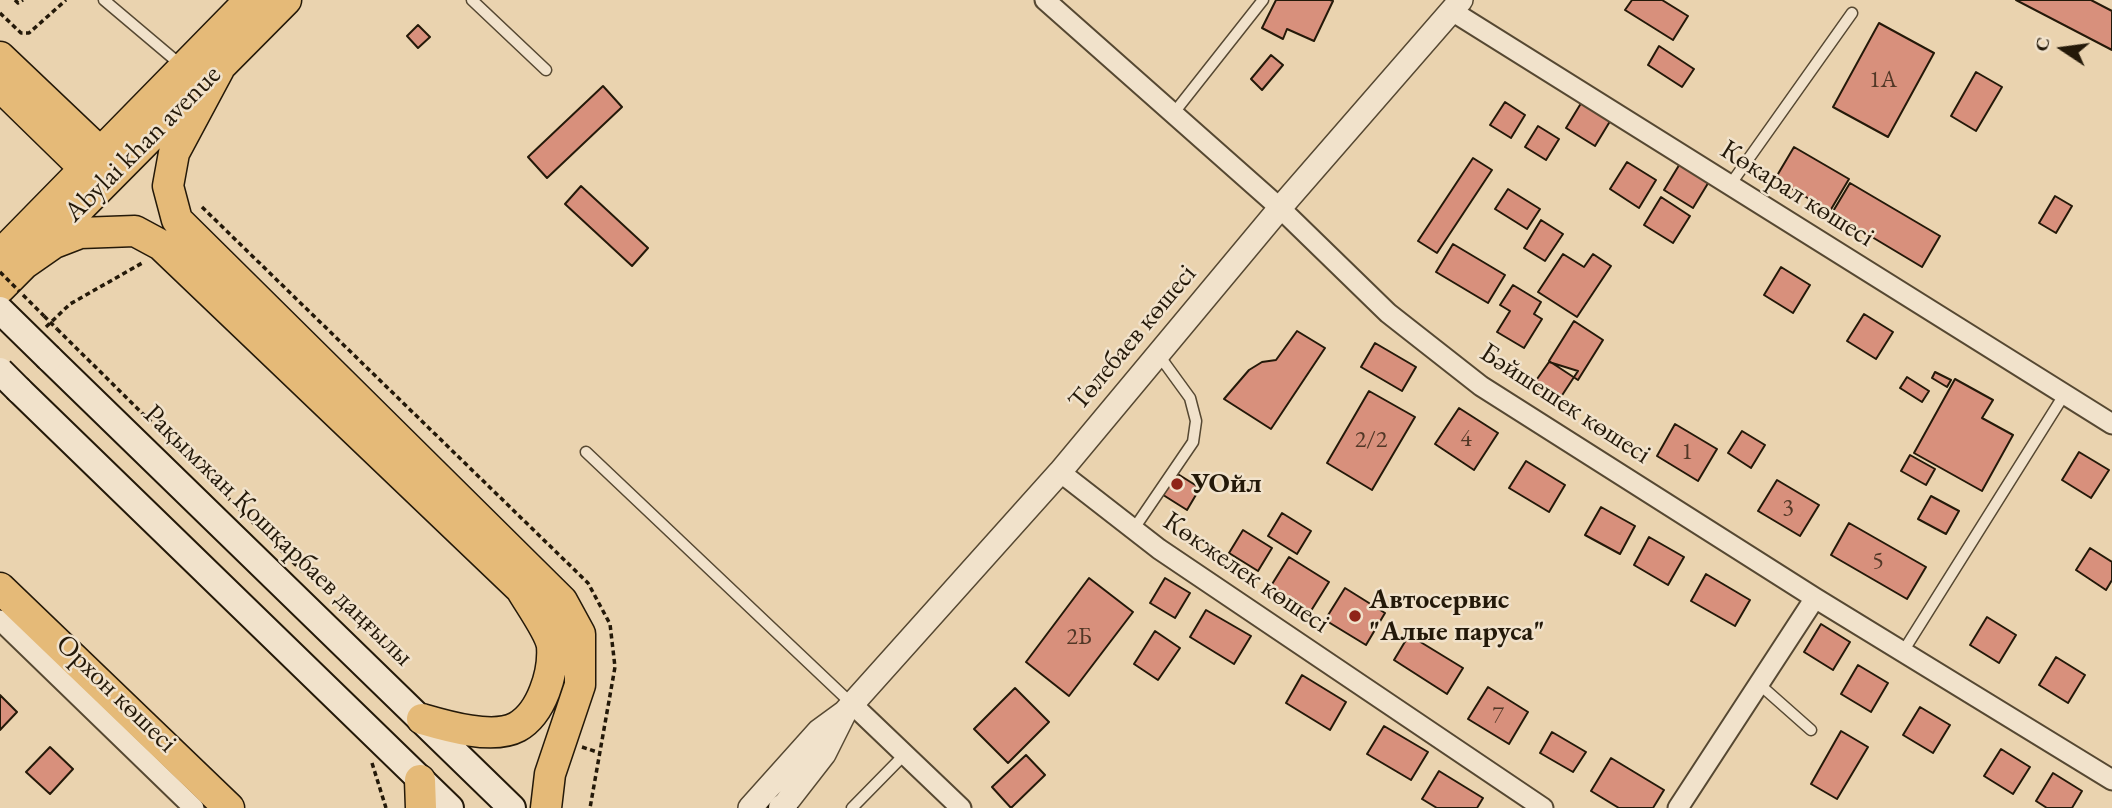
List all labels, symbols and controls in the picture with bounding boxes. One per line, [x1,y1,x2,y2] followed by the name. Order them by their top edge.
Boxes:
[2028,14,2098,84] north arrow
[2028,35,2056,54] text: С
[57,58,229,230] street label: Abylai khan avenue
[1869,66,1897,94] house number: 1А
[1714,133,1880,255] street label: Көкарал көшесі
[1062,258,1204,418] street label: Төлебаев көшесі
[1473,336,1657,472] street label: Бәйшешек көшесі
[136,398,420,674] street label: Рақымжан Қошқарбаев даңғылы
[1460,425,1472,453] house number: 4
[1355,426,1387,454] house number: 2/2
[1681,438,1693,466] house number: 1
[1191,467,1262,501] place label: УОйл
[1169,476,1185,492] marker: УОйл
[1782,494,1794,522] house number: 3
[1156,505,1336,641] street label: Көкжелек көшесі
[1872,547,1884,575] house number: 5
[1369,583,1545,649] place label: Автосервис "Алые паруса"
[1347,608,1363,624] marker: Автосервис "Алые паруса"
[1066,623,1092,651] house number: 2Б
[48,628,184,760] street label: Орхон көшесі
[1492,702,1504,730] house number: 7

